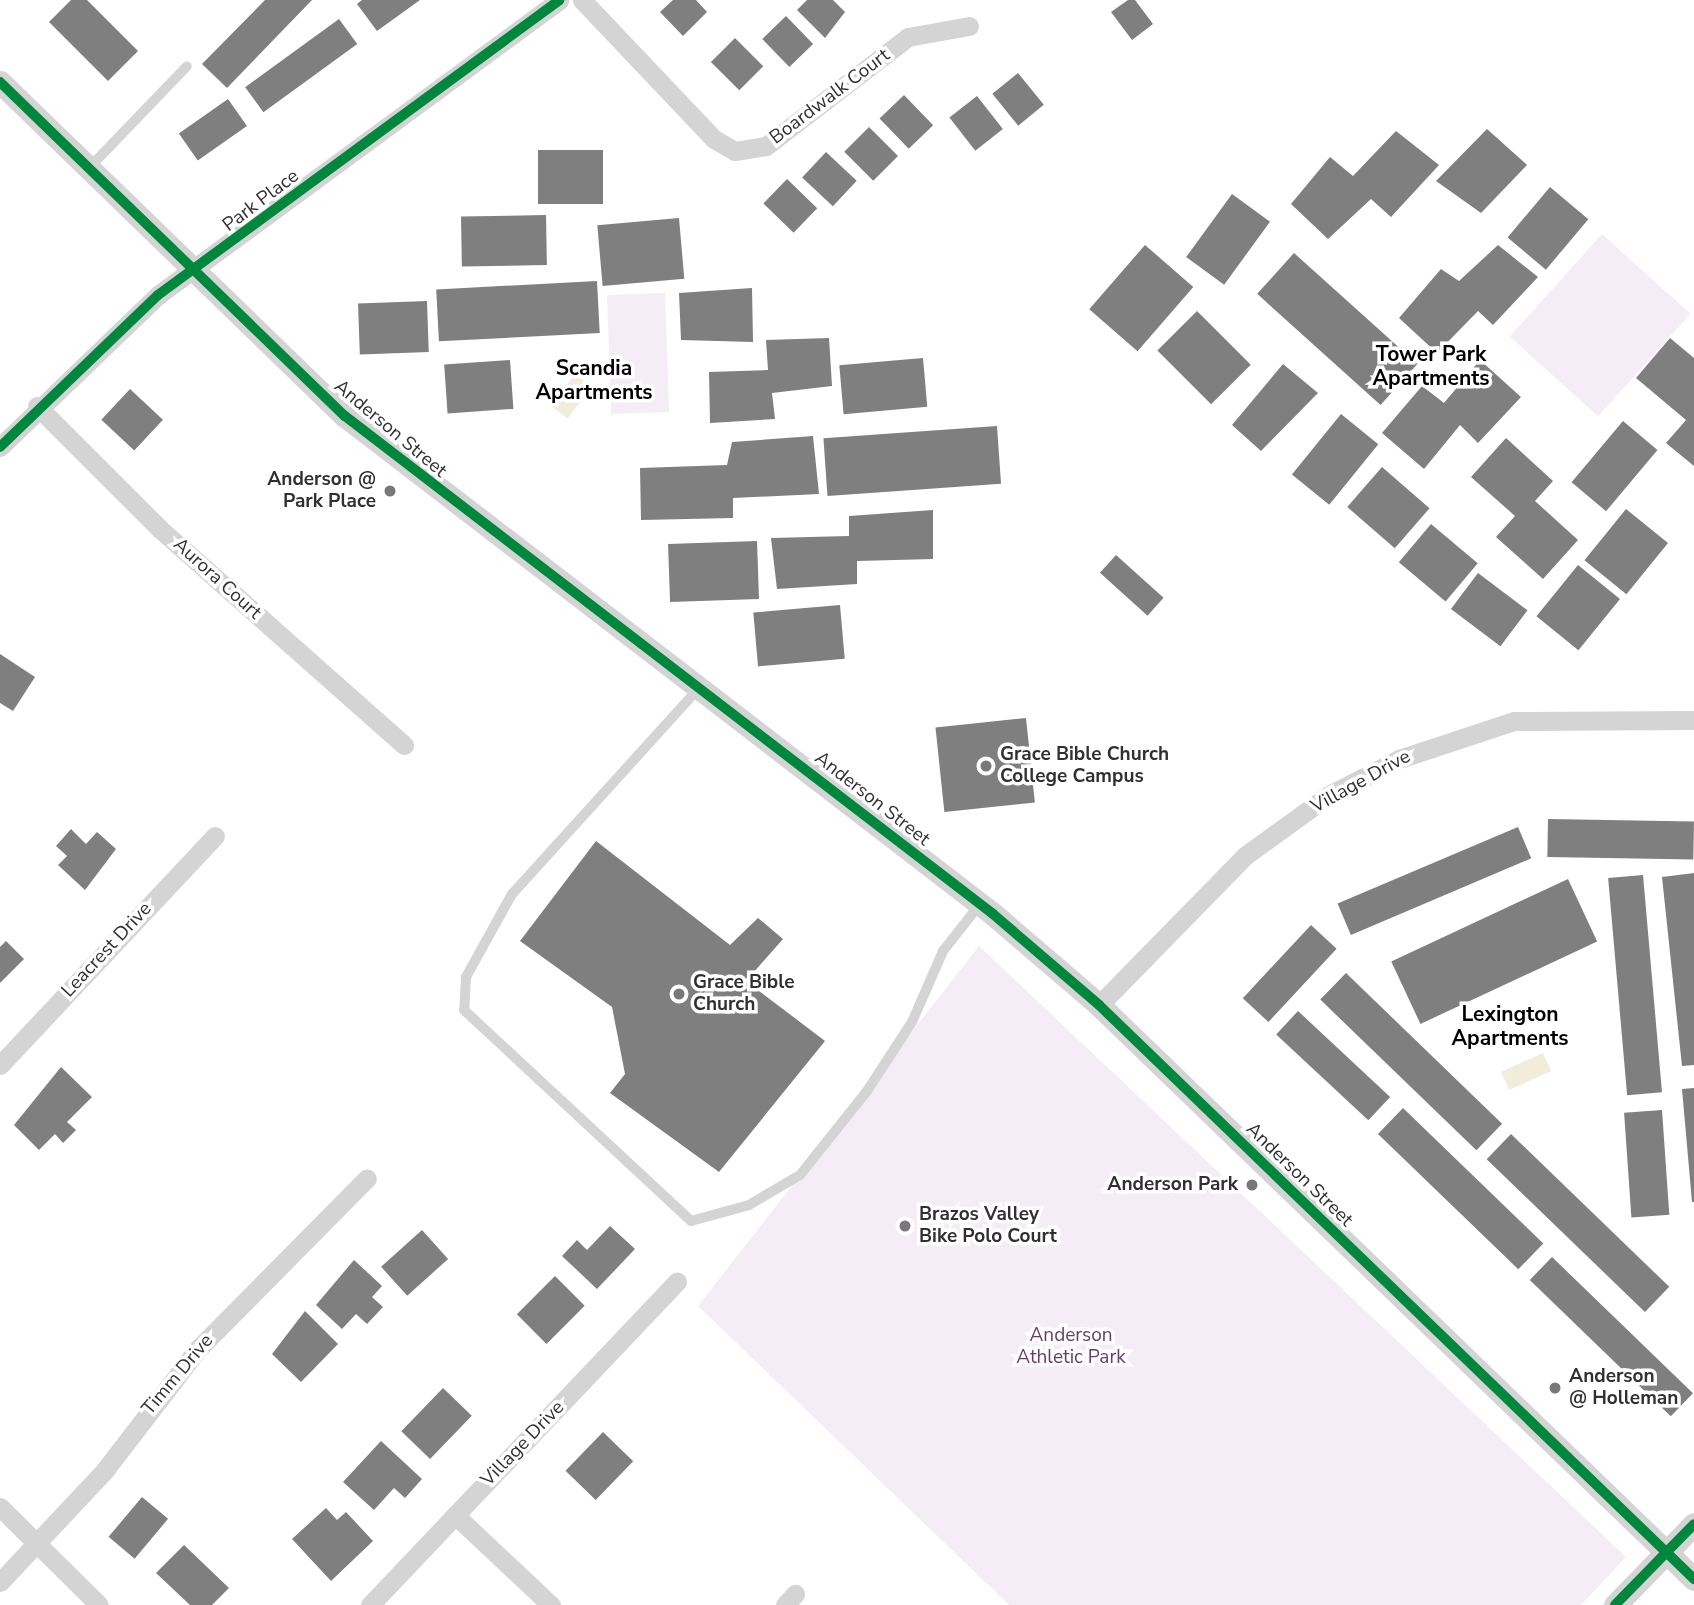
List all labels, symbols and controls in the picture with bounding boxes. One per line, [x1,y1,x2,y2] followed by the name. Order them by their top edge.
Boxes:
[765,44,895,150] street label: Boardwalk Court
[218,165,304,237] street label: Park Place
[1373,341,1489,391] district label: Tower Park Apartments
[536,355,652,405] district label: Scandia Apartments
[329,375,451,483] street label: Anderson Street
[267,469,376,513] place label: Anderson @ Park Place
[382,483,398,499] marker: Anderson @ Park Place
[168,533,266,625] street label: Aurora Court
[1000,744,1169,788] place label: Grace Bible Church College Campus
[1307,745,1415,819] street label: Village Drive
[810,747,934,851] street label: Anderson Street
[978,758,994,774] marker: Grace Bible Church College Campus
[57,898,157,1002] street label: Leacrest Drive
[693,972,795,1016] place label: Grace Bible Church
[671,986,687,1002] marker: Grace Bible Church
[1452,1001,1568,1051] district label: Lexington Apartments
[1241,1118,1357,1232] street label: Anderson Street
[1107,1174,1238,1196] place label: Anderson Park
[1244,1177,1260,1193] marker: Anderson Park
[919,1204,1057,1248] place label: Brazos Valley Bike Polo Court
[897,1218,913,1234] marker: Brazos Valley Bike Polo Court
[1016,1325,1126,1369] park label: Anderson Athletic Park
[138,1330,218,1420] street label: Timm Drive
[1569,1366,1678,1410] place label: Anderson @ Holleman
[1547,1380,1563,1396] marker: Anderson @ Holleman
[477,1397,569,1491] street label: Village Drive

